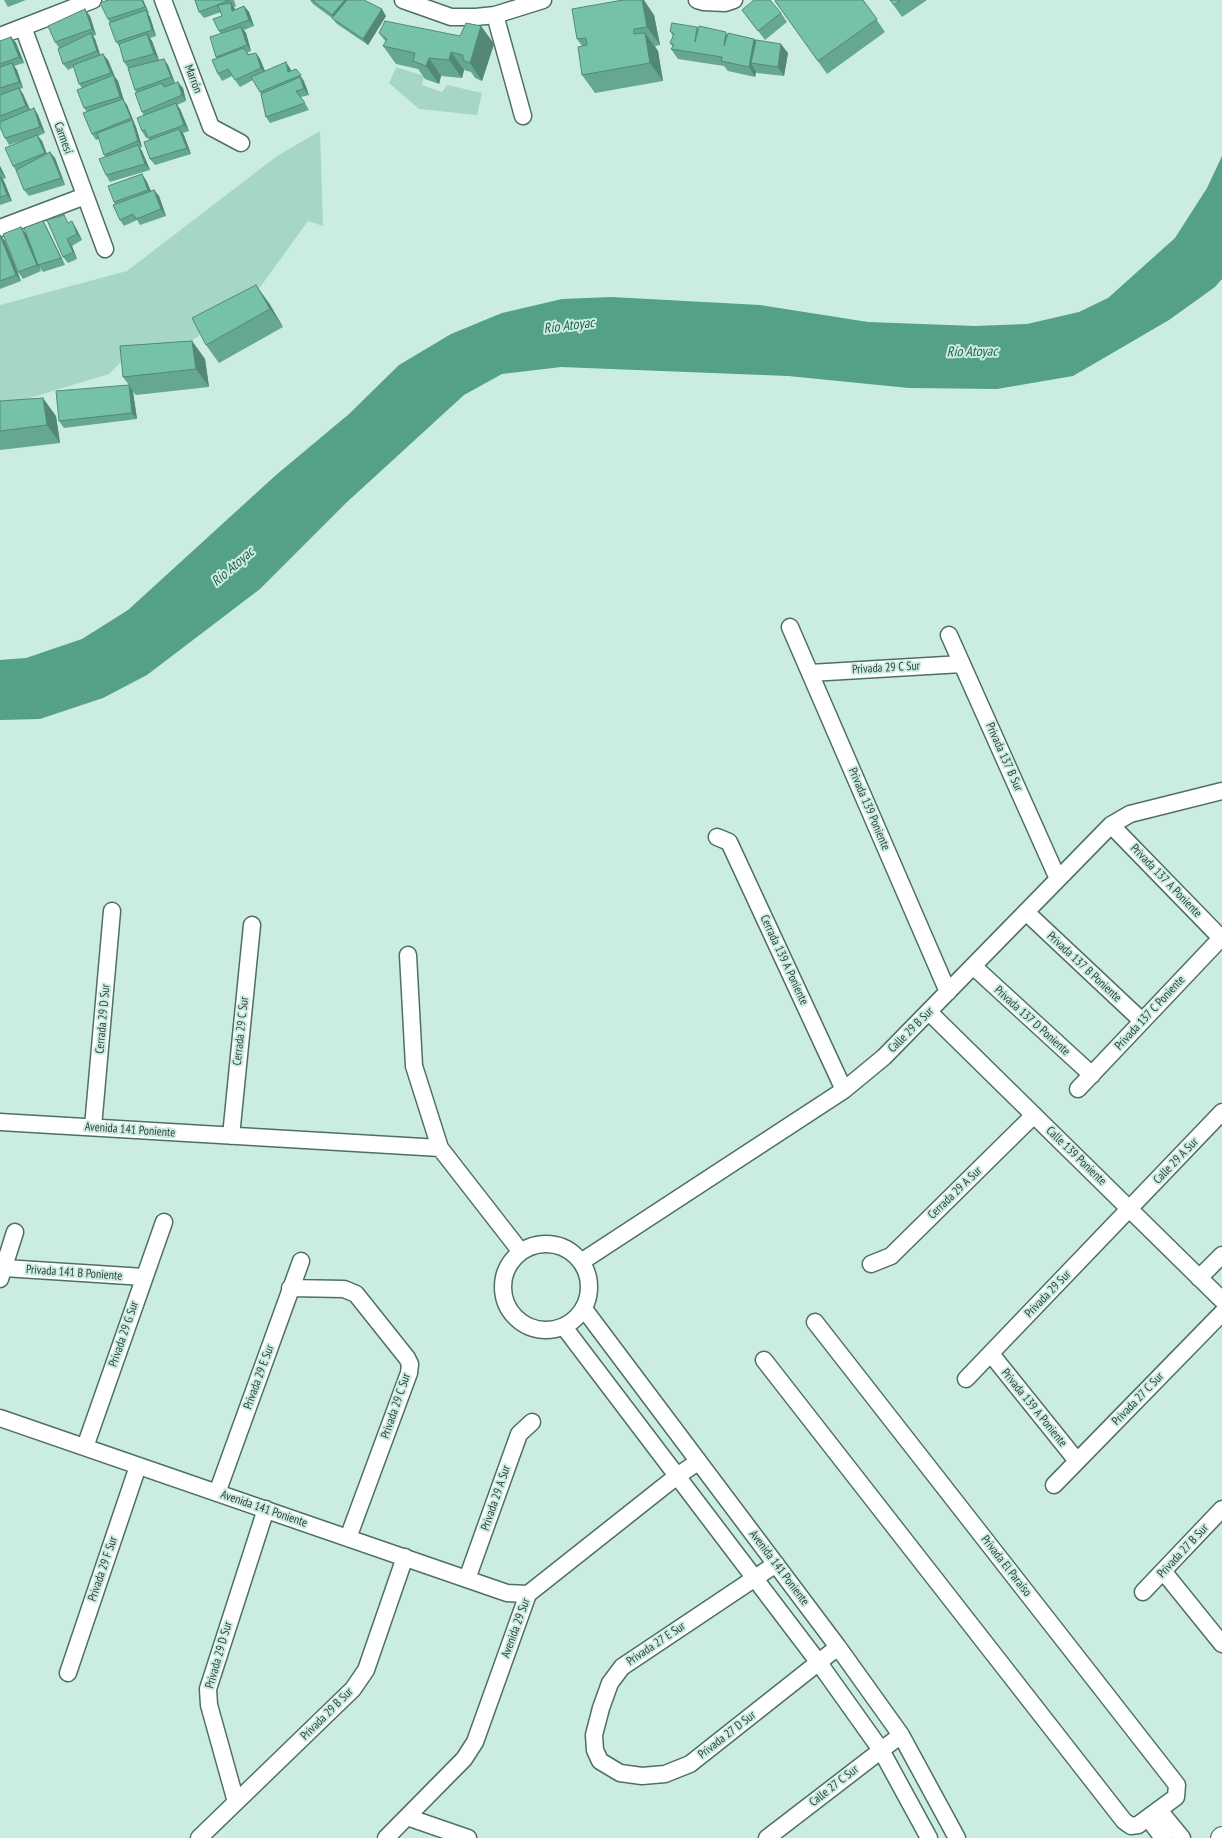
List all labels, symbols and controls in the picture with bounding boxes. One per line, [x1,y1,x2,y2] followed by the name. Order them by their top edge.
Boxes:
[181,63,205,95] street label: Marrón
[51,120,75,156] street label: Carmesí
[543,315,595,337] water label: Río Atoyac
[947,343,997,361] water label: Río Atoyac
[208,544,258,590] water label: Río Atoyac
[852,659,920,677] street label: Privada 29 C Sur
[982,720,1026,794] street label: Privada 137 B Sur
[845,766,893,852] street label: Privada 139 Poniente
[1127,841,1205,921] street label: Privada 137 A Poniente
[757,913,811,1007] street label: Cerrada 139 A Poniente
[1044,929,1124,1005] street label: Privada 137 B Poniente
[1112,973,1188,1053] street label: Privada 137 C Poniente
[991,983,1073,1059] street label: Privada 137 D Poniente
[93,984,113,1054] street label: Cerrada 29 D Sur
[230,996,252,1066] street label: Cerrada 29 C Sur
[885,1004,937,1056] street label: Calle 29 B Sur
[84,1120,176,1140] street label: Avenida 141 Poniente
[1043,1124,1109,1188] street label: Calle 139 Poniente
[1151,1135,1201,1187] street label: Calle 29 A Sur
[925,1164,985,1222] street label: Cerrada 29 A Sur
[25,1262,123,1284] street label: Privada 141 B Poniente
[1022,1267,1074,1321] street label: Privada 29 Sur
[106,1299,142,1369] street label: Privada 29 G Sur
[241,1343,277,1411] street label: Privada 29 E Sur
[998,1366,1070,1450] street label: Privada 139 A Poniente
[1109,1370,1167,1428] street label: Privada 27 C Sur
[378,1372,414,1440] street label: Privada 29 C Sur
[478,1463,514,1533] street label: Privada 29 A Sur
[219,1487,309,1531] street label: Avenida 141 Poniente
[1154,1521,1212,1581] street label: Privada 27 B Sur
[746,1527,812,1609] street label: Avenida 141 Poniente
[978,1533,1034,1599] street label: Privada El Paraíso
[85,1535,121,1603] street label: Privada 29 F Sur
[499,1596,533,1660] street label: Avenida 29 Sur
[624,1619,688,1669] street label: Privada 27 E Sur
[203,1620,235,1690] street label: Privada 29 D Sur
[298,1685,356,1743] street label: Privada 29 B Sur
[695,1708,759,1762] street label: Privada 27 D Sur
[807,1762,861,1810] street label: Calle 27 C Sur

